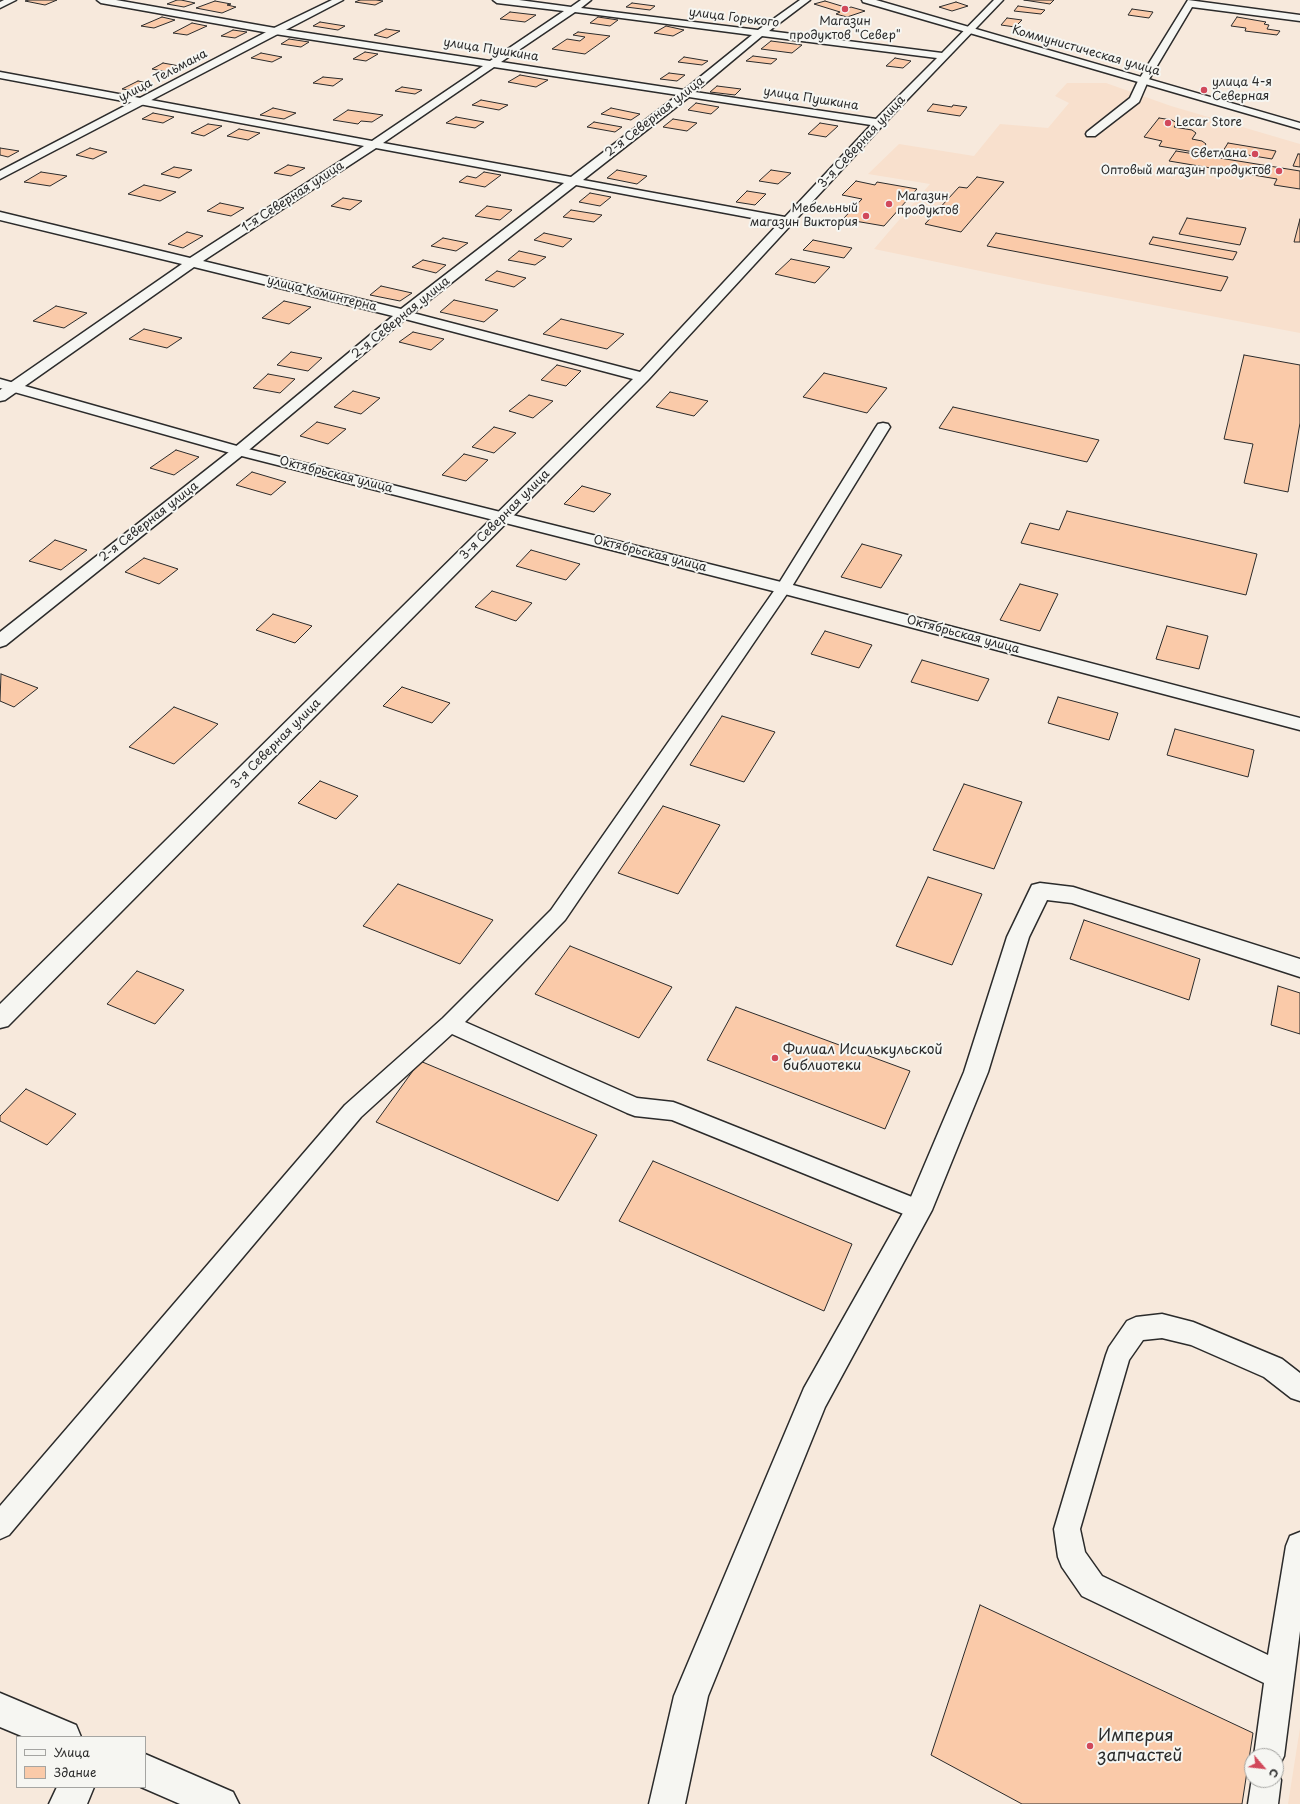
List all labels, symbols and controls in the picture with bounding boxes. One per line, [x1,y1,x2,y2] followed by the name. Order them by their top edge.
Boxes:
[840,4,850,14] marker: Магазин продуктов "Север"
[688,5,780,31] street label: улица Горького
[789,15,901,43] place label: Магазин продуктов "Север"
[1010,23,1162,79] street label: Коммунистическая улица
[442,35,540,65] street label: улица Пушкина
[116,47,210,105] street label: улица Тельмана
[603,74,707,160] street label: 2-я Северная улица
[1212,76,1272,104] place label: улица 4-я Северная
[762,84,860,114] street label: улица Пушкина
[1199,85,1209,95] marker: улица 4-я Северная
[815,93,909,191] street label: 3-я Северная улица
[1176,116,1242,130] place label: Lecar Store
[1163,118,1173,128] marker: Lecar Store
[1191,147,1247,161] place label: Светлана
[1250,149,1260,159] marker: Светлана
[239,159,347,235] street label: 1-я Северная улица
[1101,164,1271,178] place label: Оптовый магазин продуктов
[1274,166,1284,176] marker: Оптовый магазин продуктов
[897,190,959,218] place label: Магазин продуктов
[884,199,894,209] marker: Магазин продуктов
[750,202,858,230] place label: Мебельный магазин Виктория
[861,211,871,221] marker: Мебельный магазин Виктория
[266,273,378,315] street label: улица Коминтерна
[349,274,453,362] street label: 2-я Северная улица
[278,454,394,496] street label: Октябрьская улица
[457,467,553,563] street label: 3-я Северная улица
[97,479,201,565] street label: 2-я Северная улица
[592,533,708,575] street label: Октябрьская улица
[905,613,1021,657] street label: Октябрьская улица
[228,696,324,792] street label: 3-я Северная улица
[783,1042,943,1074] place label: Филиал Исилькульской библиотеки
[770,1053,780,1063] marker: Филиал Исилькульской библиотеки
[1098,1726,1183,1766] place label: Империя запчастей
[16,1736,146,1788] legend
[1085,1741,1095,1751] marker: Империя запчастей
[54,1743,90,1761] text: Улица
[1244,1748,1284,1788] north arrow
[54,1763,96,1781] text: Здание
[1265,1766,1284,1781] text: С

